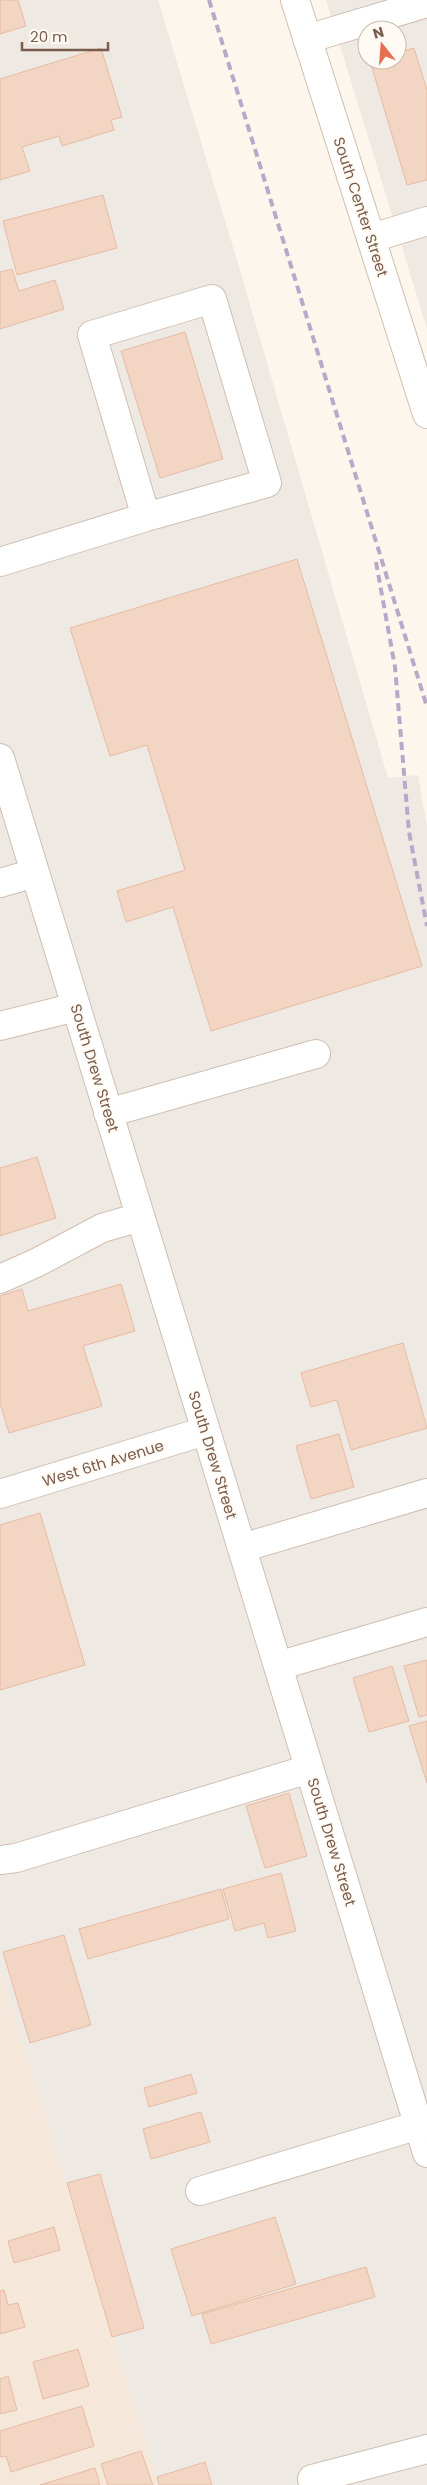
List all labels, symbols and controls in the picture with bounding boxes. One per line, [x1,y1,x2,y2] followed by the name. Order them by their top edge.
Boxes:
[22,20,109,52] scale bar
[357,20,407,70] north arrow
[370,21,386,44] text: N
[30,26,68,47] text: 20 m
[328,134,394,280] street label: South Center Street
[66,1001,124,1135] street label: South Drew Street
[184,1388,242,1522] street label: South Drew Street
[40,1435,166,1491] street label: West 6th Avenue
[303,1775,361,1909] street label: South Drew Street

